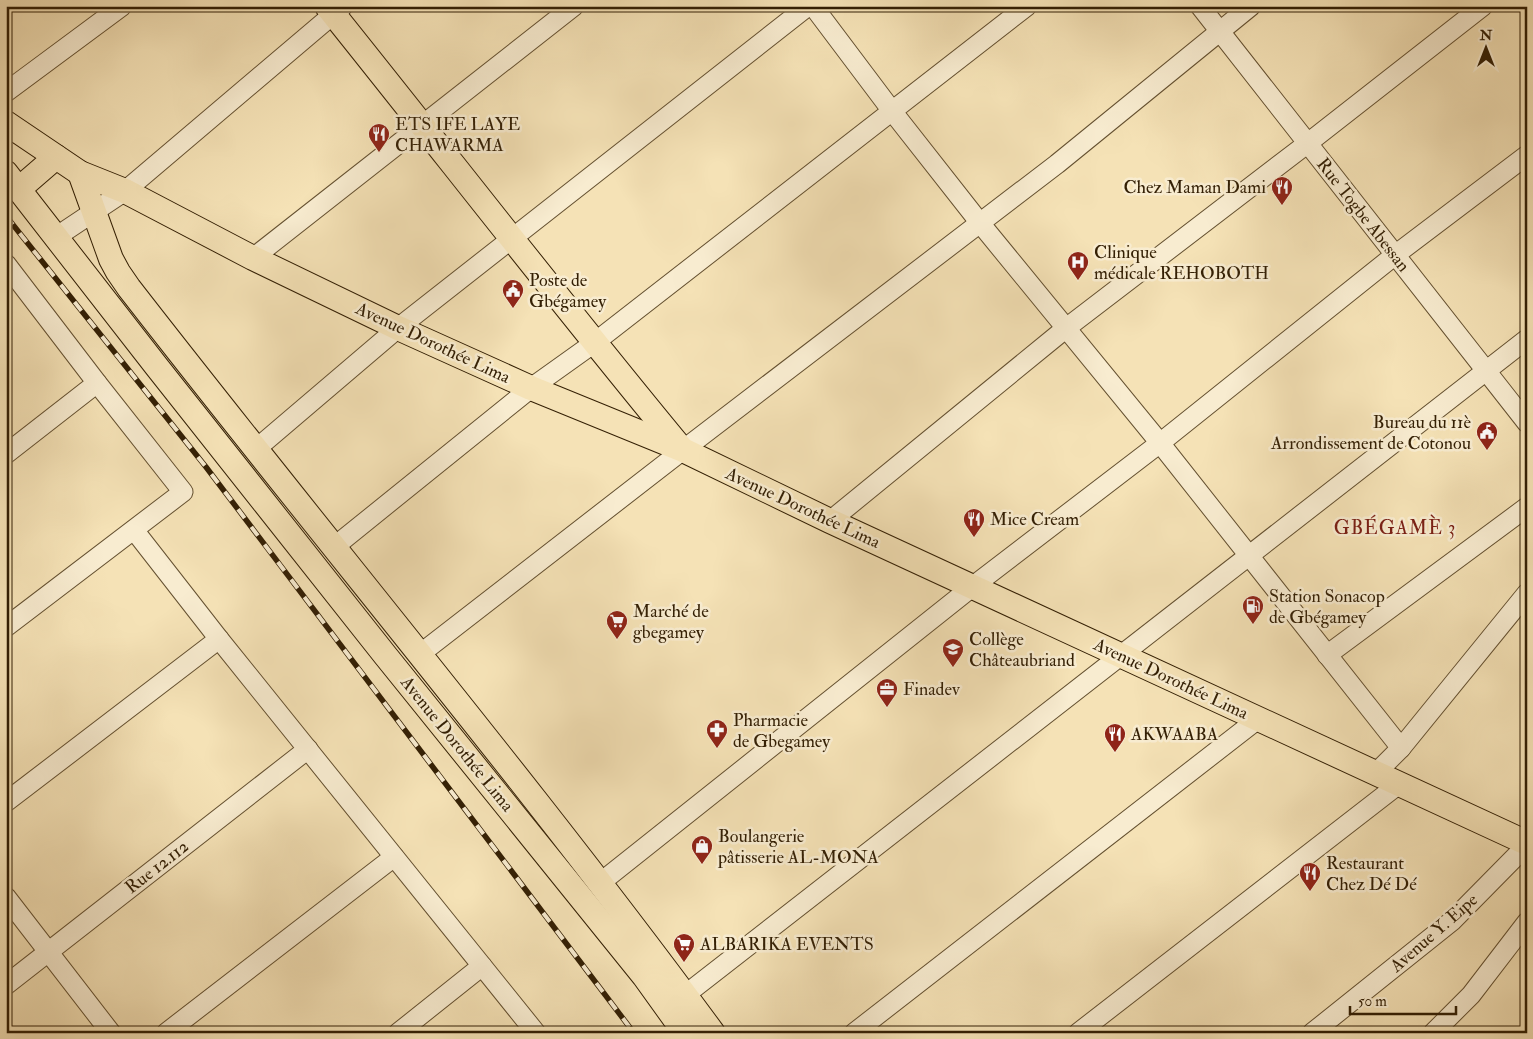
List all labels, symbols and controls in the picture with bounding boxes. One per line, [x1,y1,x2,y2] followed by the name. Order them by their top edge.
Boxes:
[1460,22,1510,72] north arrow
[1479,27,1493,44] text: N
[395,113,520,157] place label: ETS IFE LAYE CHAWARMA
[367,122,391,153] restaurant icon: ETS IFE LAYE CHAWARMA
[1311,153,1415,277] street label: Rue Togbe Abessan
[1270,175,1294,206] restaurant icon: Chez Maman Dami
[1123,176,1266,199] place label: Chez Maman Dami
[1094,241,1269,285] place label: Clinique médicale REHOBOTH
[1066,250,1090,281] hospital icon: Clinique médicale REHOBOTH
[529,269,607,313] place label: Poste de Gbégamey
[501,278,525,309] public building icon: Poste de Gbégamey
[351,297,514,389] street label: Avenue Dorothée Lima
[1270,411,1471,455] place label: Bureau du 11è Arrondissement de Cotonou
[1475,420,1499,451] public building icon: Bureau du 11è Arrondissement de Cotonou
[721,462,884,554] street label: Avenue Dorothée Lima
[962,507,986,538] restaurant icon: Mice Cream
[990,508,1079,531] place label: Mice Cream
[1334,514,1456,540] district label: GBÉGAMÈ 3
[1269,585,1385,629] place label: Station Sonacop de Gbégamey
[1241,594,1265,625] fuel station icon: Station Sonacop de Gbégamey
[633,600,709,644] place label: Marché de gbegamey
[605,609,629,640] supermarket icon: Marché de gbegamey
[969,628,1075,672] place label: Collège Châteaubriand
[1089,633,1252,725] street label: Avenue Dorothée Lima
[941,637,965,668] school or university icon: Collège Châteaubriand
[395,671,519,817] street label: Avenue Dorothée Lima
[875,677,899,708] office icon: Finadev
[903,678,960,701] place label: Finadev
[733,709,831,753] place label: Pharmacie de Gbegamey
[705,718,729,749] pharmacy icon: Pharmacie de Gbegamey
[1103,722,1127,753] restaurant icon: AKWAABA
[1130,723,1219,746] place label: AKWAABA
[717,825,879,869] place label: Boulangerie pâtisserie AL-MONA
[690,834,714,865] shop icon: Boulangerie pâtisserie AL-MONA
[121,835,193,899] street label: Rue 12.112
[1326,852,1417,896] place label: Restaurant Chez Dé Dé
[1298,861,1322,892] restaurant icon: Restaurant Chez Dé Dé
[1385,888,1483,978] street label: Avenue Y. Eipe
[672,932,696,963] supermarket icon: ALBARIKA EVENTS
[699,933,874,956] place label: ALBARIKA EVENTS
[1350,984,1457,1016] scale bar
[1358,992,1387,1011] text: 50 m

